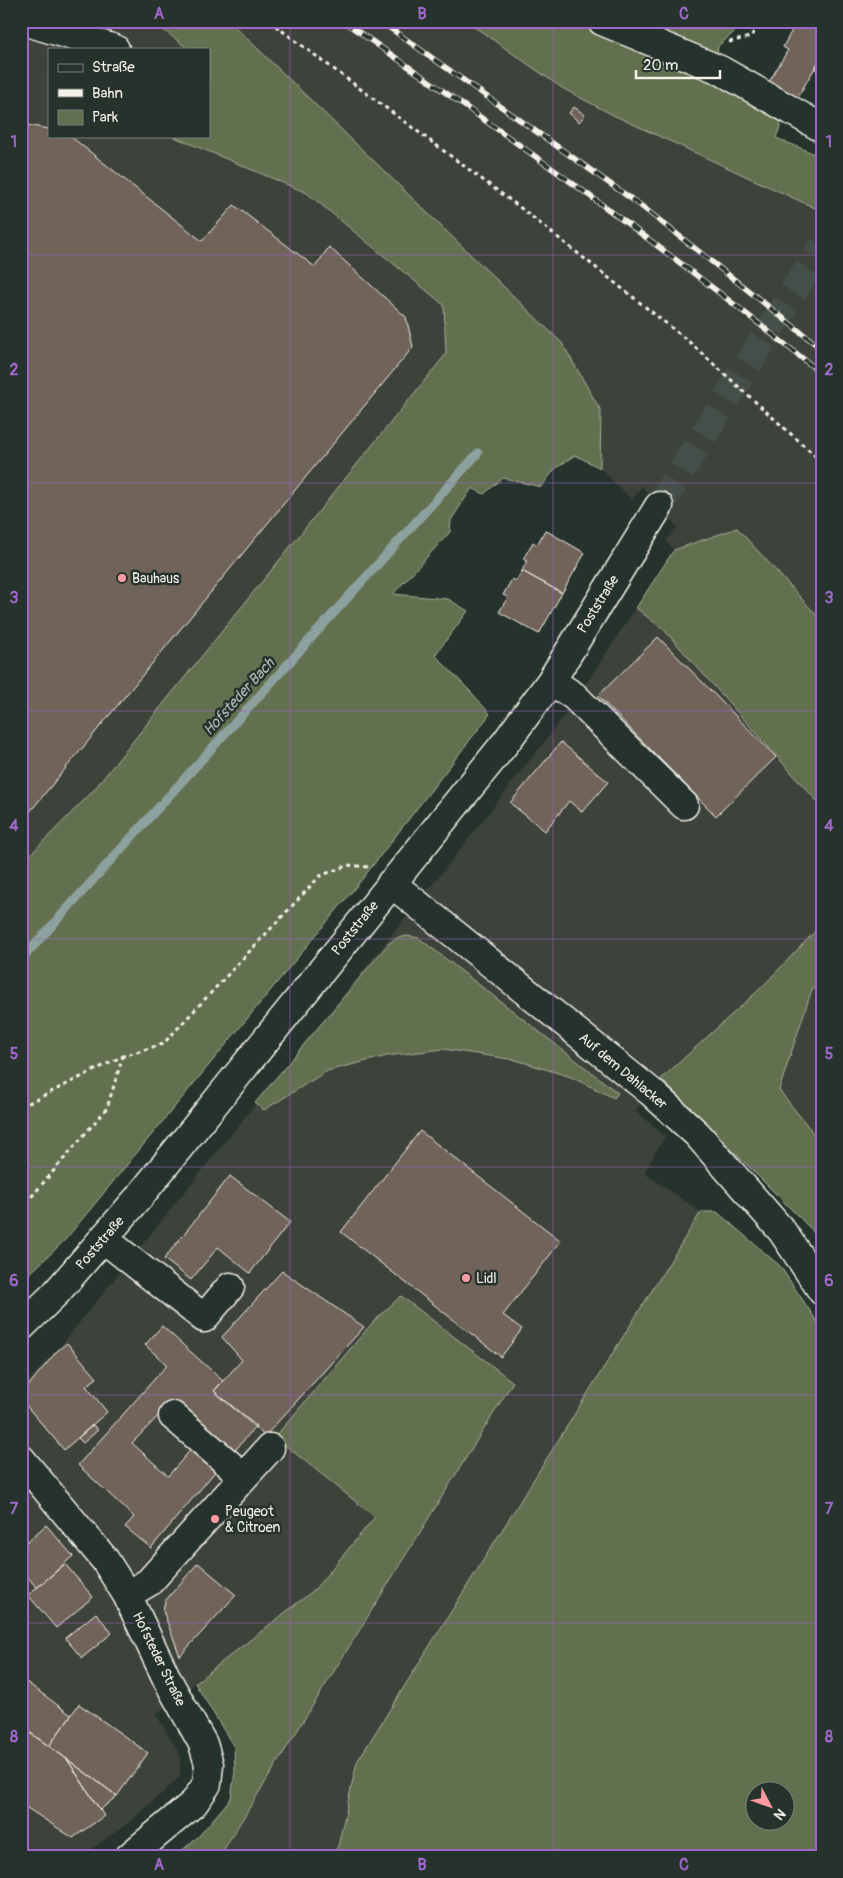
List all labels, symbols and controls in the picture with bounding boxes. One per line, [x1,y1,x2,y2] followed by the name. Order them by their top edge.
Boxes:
[154,4,165,24] text: A
[417,4,427,24] text: B
[679,4,689,24] text: C
[48,48,210,138] legend
[636,48,719,80] scale bar
[643,56,678,75] text: 20 m
[92,58,135,77] text: Straße
[92,84,123,103] text: Bahn
[92,108,119,127] text: Park
[11,132,17,152] text: 1
[826,132,832,152] text: 1
[10,360,19,380] text: 2
[825,360,834,380] text: 2
[132,570,180,587] place label: Bauhaus
[116,572,128,584] marker: Bauhaus
[574,572,623,636] street label: Poststraße
[10,588,19,608] text: 3
[825,588,834,608] text: 3
[199,654,279,740] water label: Hofsteder Bach
[9,816,19,836] text: 4
[824,816,834,836] text: 4
[328,897,382,959] street label: Poststraße
[575,1029,671,1113] street label: Auf dem Dahlacker
[10,1044,19,1064] text: 5
[825,1044,834,1064] text: 5
[72,1213,128,1273] street label: Poststraße
[476,1270,497,1287] place label: Lidl
[9,1271,19,1291] text: 6
[824,1271,834,1291] text: 6
[460,1272,472,1284] marker: Lidl
[10,1499,19,1519] text: 7
[825,1499,834,1519] text: 7
[225,1503,280,1536] place label: Peugeot & Citroen
[209,1513,221,1525] marker: Peugeot & Citroen
[129,1609,189,1709] street label: Hofsteder Straße
[10,1727,18,1747] text: 8
[825,1727,833,1747] text: 8
[746,1780,796,1830] north arrow
[770,1805,789,1823] text: N
[154,1855,165,1875] text: A
[417,1855,427,1875] text: B
[679,1855,689,1875] text: C

